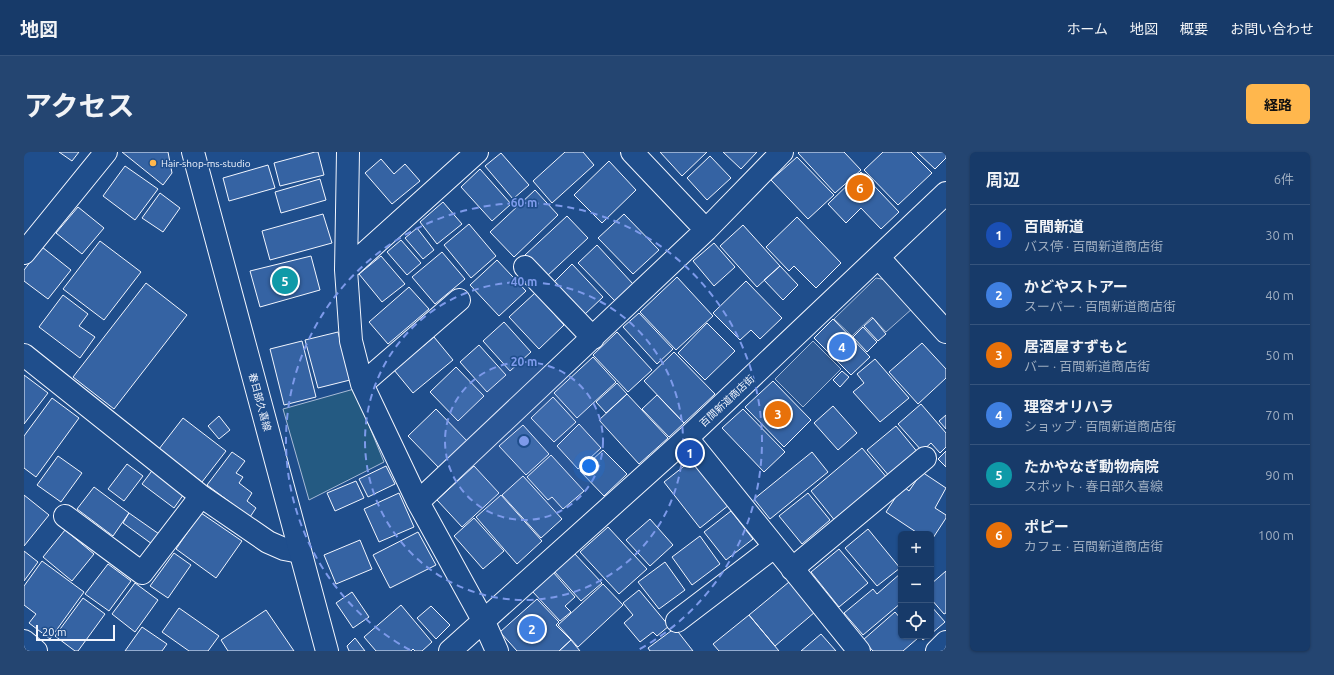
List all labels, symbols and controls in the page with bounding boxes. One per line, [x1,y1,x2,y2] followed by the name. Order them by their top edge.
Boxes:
[20,18,58,40] text: 地図
[1066,21,1108,37] text: ホーム
[1130,21,1158,37] text: 地図
[1180,21,1208,37] text: 概要
[1230,21,1314,37] text: お問い合わせ
[1246,84,1310,124] button: 経路
[24,90,135,121] text: アクセス
[148,158,158,168] marker: Hair-shop-ms-studio
[161,158,251,169] place label: Hair-shop-ms-studio
[986,170,1020,189] text: 周辺
[1274,172,1294,186] text: 6件
[847,173,873,203] pin: 6
[511,196,537,209] text: 60 m
[1024,218,1084,235] text: 百間新道
[995,228,1003,242] text: 1
[1265,228,1294,242] text: 30 m
[1024,239,1163,253] text: バス停 · 百間新道商店街
[272,266,298,296] pin: 5
[511,275,537,288] text: 40 m
[1024,278,1128,295] text: かどやストアー
[995,288,1003,302] text: 2
[1265,288,1294,302] text: 40 m
[1024,299,1176,313] text: スーパー · 百間新道商店街
[829,332,855,362] pin: 4
[1024,338,1129,355] text: 居酒屋すずもと
[995,348,1003,362] text: 3
[1265,348,1294,362] text: 50 m
[511,355,537,368] text: 20 m
[1024,359,1150,373] text: バー · 百間新道商店街
[247,372,273,432] street label: 春日部久喜線
[698,373,756,429] street label: 百間新道商店街
[1024,398,1114,415] text: 理容オリハラ
[765,399,791,429] pin: 3
[995,408,1003,422] text: 4
[1265,408,1294,422] text: 70 m
[1024,419,1176,433] text: ショップ · 百間新道商店街
[517,434,531,448] centre of rings
[677,438,703,468] pin: 1
[579,456,599,476] your location
[1024,458,1159,475] text: たかやなぎ動物病院
[995,468,1003,482] text: 5
[1265,468,1294,482] text: 90 m
[1024,479,1163,493] text: スポット · 春日部久喜線
[1024,518,1069,535] text: ポピー
[995,528,1003,542] text: 6
[1258,528,1294,542] text: 100 m
[898,531,934,639] map controls
[898,531,934,567] button: +
[1024,539,1163,553] text: カフェ · 百間新道商店街
[898,567,934,603] button: −
[898,603,934,639] button: locate
[519,614,545,644] pin: 2
[36,623,115,642] scale bar
[42,626,66,638] text: 20 m

